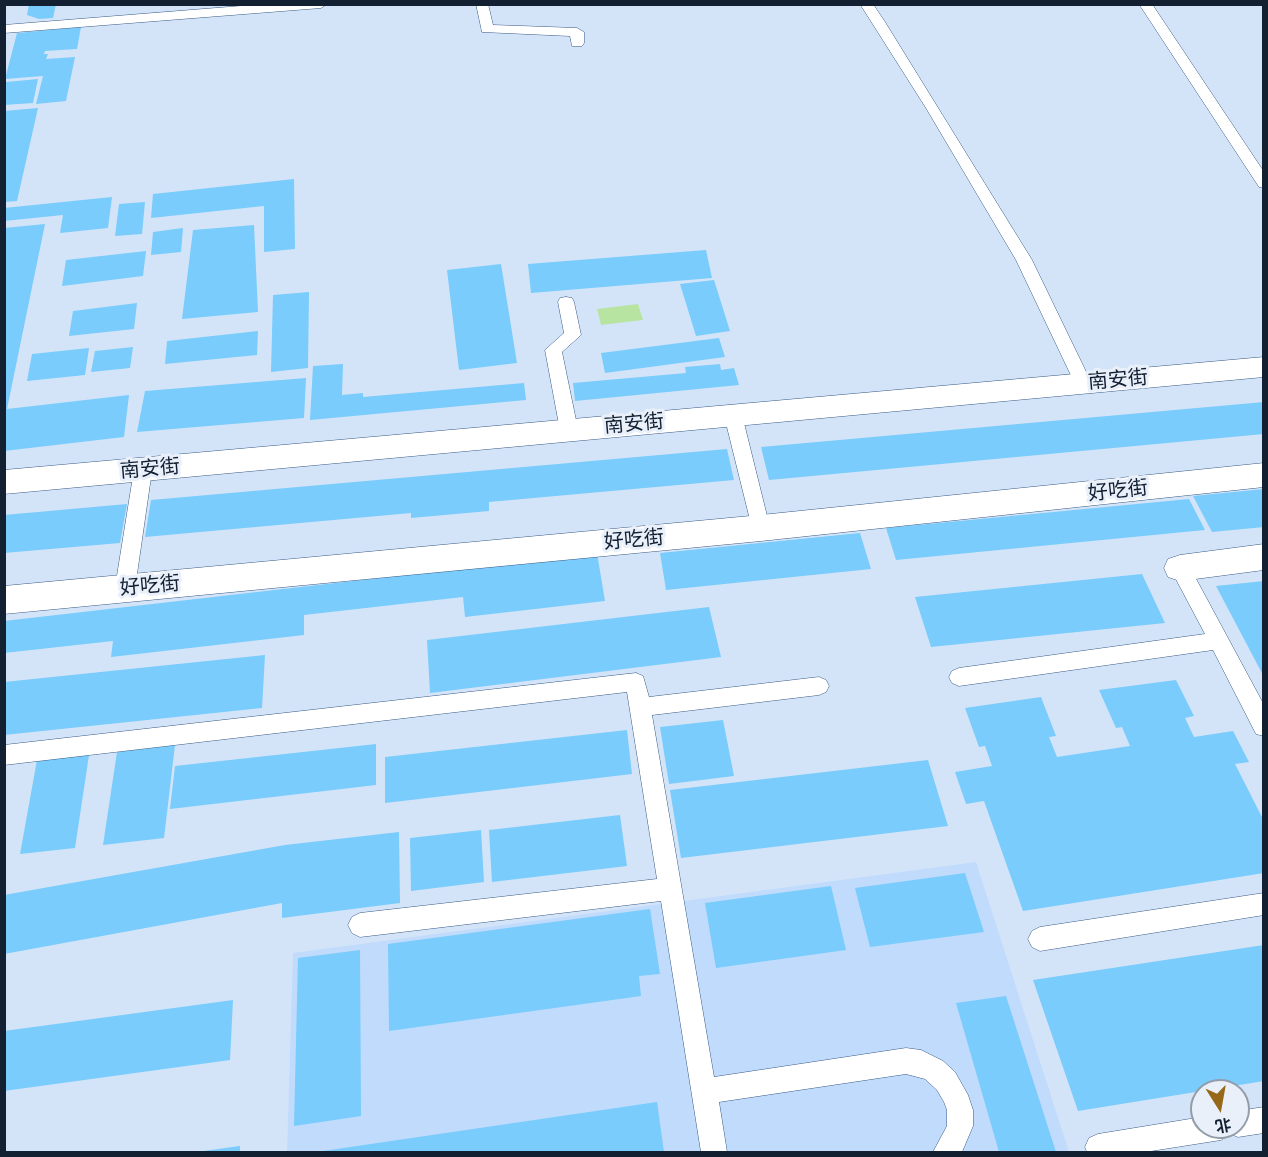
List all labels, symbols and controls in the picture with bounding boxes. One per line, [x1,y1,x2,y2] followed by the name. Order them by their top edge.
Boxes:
[1087,365,1149,395] street label: 南安街
[603,409,665,439] street label: 南安街
[119,454,181,484] street label: 南安街
[1087,476,1149,506] street label: 好吃街
[603,525,665,555] street label: 好吃街
[119,571,181,601] street label: 好吃街
[1190,1079,1250,1139] north arrow
[1213,1114,1233,1136] text: 北

